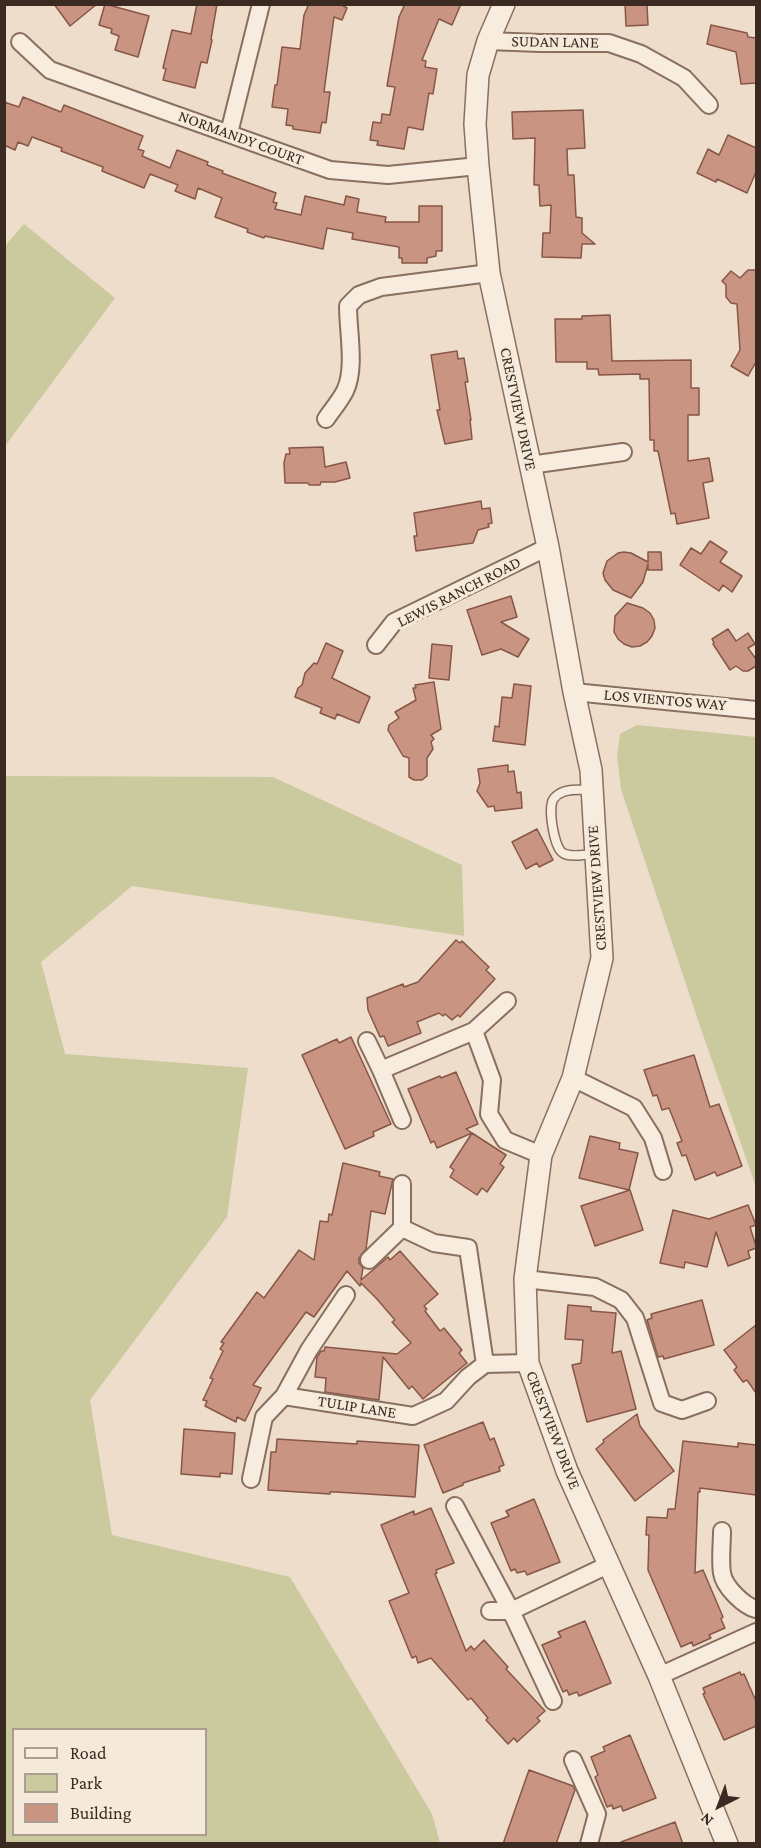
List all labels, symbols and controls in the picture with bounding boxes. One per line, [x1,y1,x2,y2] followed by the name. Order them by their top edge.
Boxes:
[511,32,599,52] street label: SUDAN LANE
[176,106,306,170] street label: NORMANDY COURT
[496,346,540,472] street label: CRESTVIEW DRIVE
[394,552,524,632] street label: LEWIS RANCH ROAD
[603,685,727,715] street label: LOS VIENTOS WAY
[583,825,611,951] street label: CRESTVIEW DRIVE
[522,1368,584,1492] street label: CRESTVIEW DRIVE
[316,1391,398,1423] street label: TULIP LANE
[12,1728,207,1836] legend
[70,1743,107,1763] text: Road
[70,1773,102,1793] text: Park
[689,1776,749,1836] north arrow
[70,1803,131,1823] text: Building
[697,1810,716,1830] text: N

